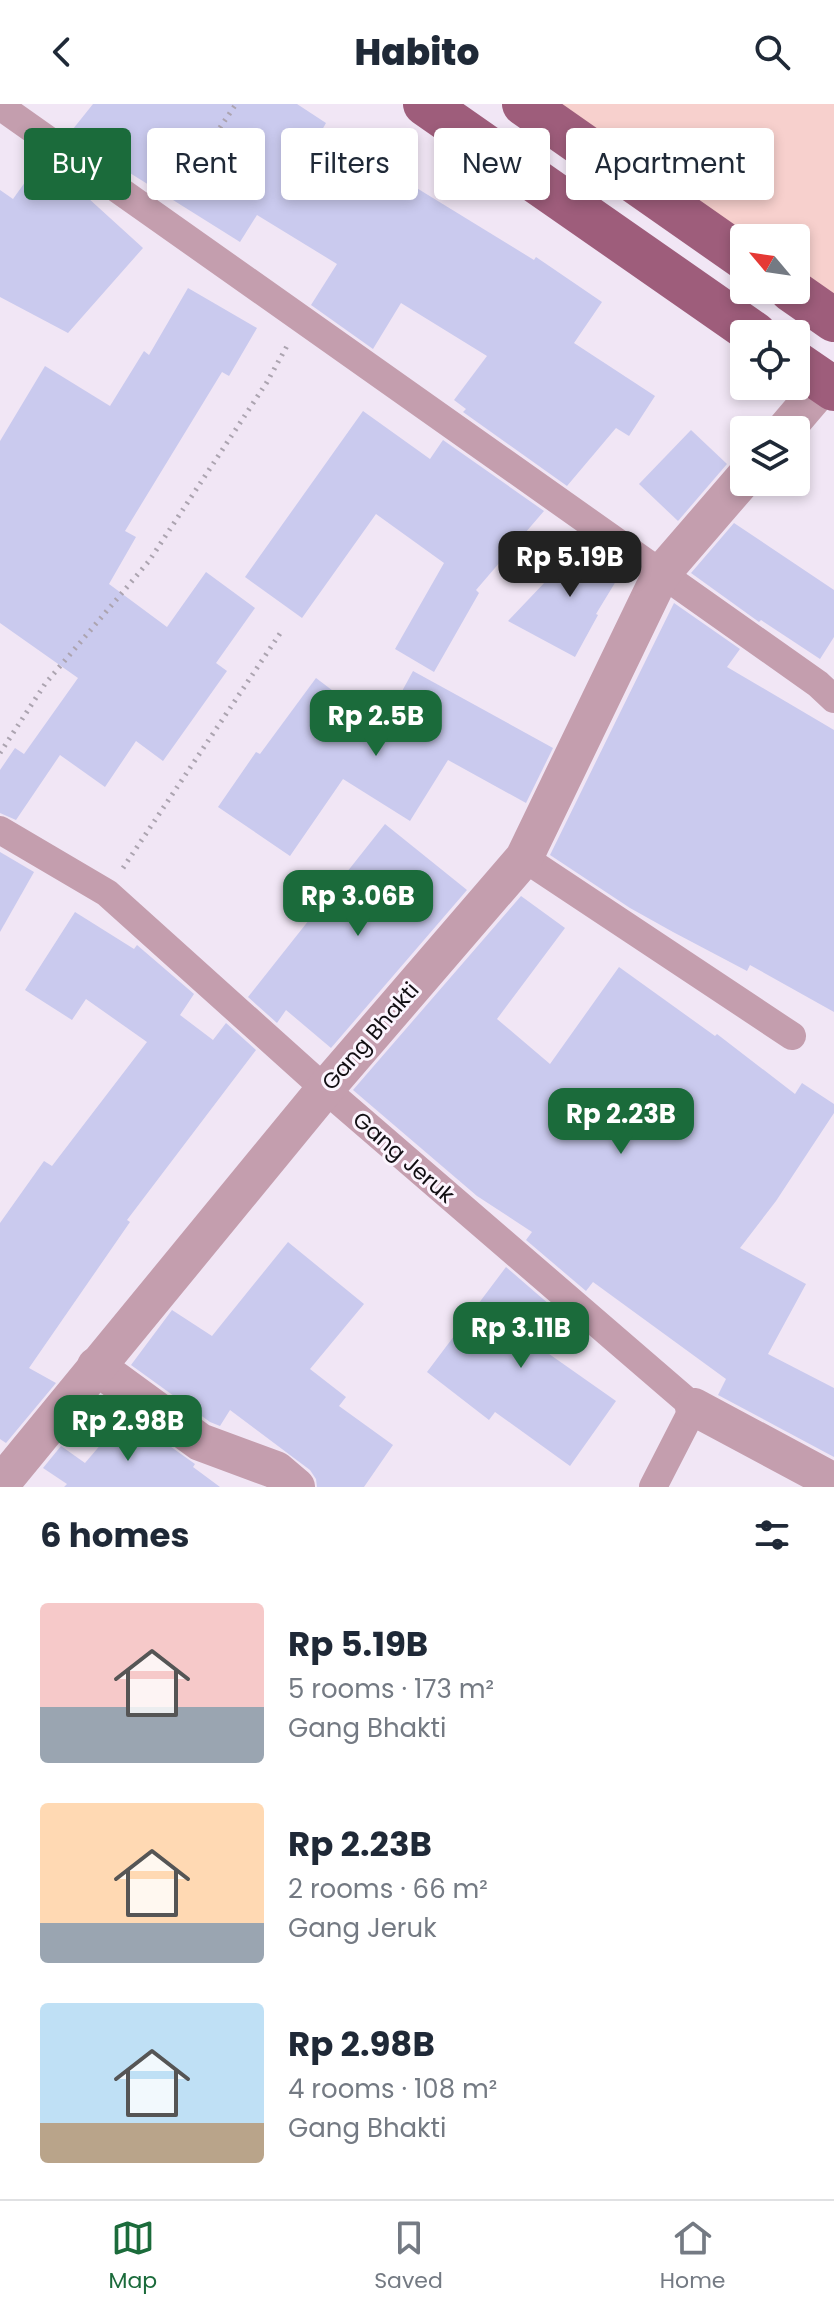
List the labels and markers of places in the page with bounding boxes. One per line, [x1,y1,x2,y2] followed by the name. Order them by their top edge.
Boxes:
[487,531,653,599] pin: Rp 5.19B
[302,690,450,758] pin: Rp 2.5B
[275,870,441,938] pin: Rp 3.06B
[538,1088,704,1156] pin: Rp 2.23B
[438,1302,604,1370] pin: Rp 3.11B
[45,1395,211,1463] pin: Rp 2.98B

